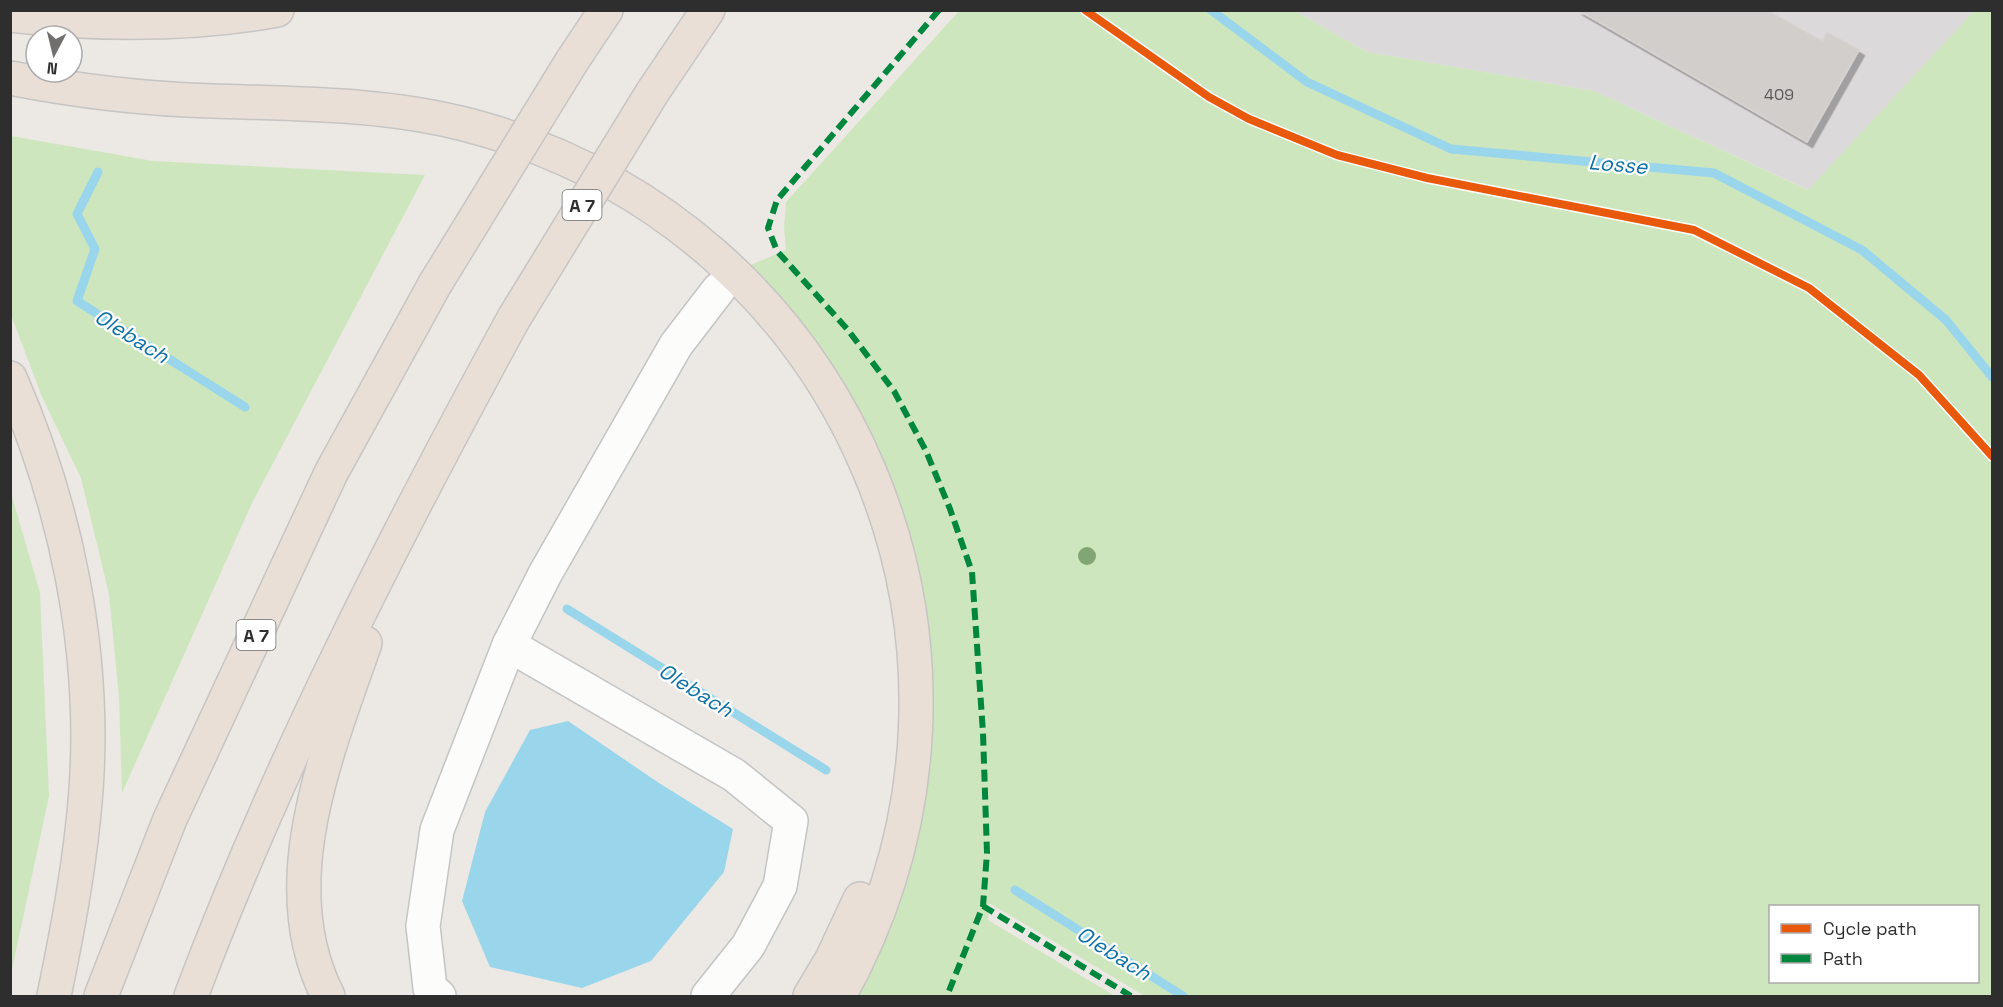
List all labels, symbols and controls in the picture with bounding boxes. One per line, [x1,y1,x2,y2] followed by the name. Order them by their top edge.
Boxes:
[24,24,84,84] north arrow
[46,57,59,79] text: N
[1764,84,1794,105] house number: 409
[1587,148,1650,180] water label: Losse
[562,190,602,220] road number: A 7
[90,303,175,370] water label: Olebach
[236,620,276,650] road number: A 7
[654,657,739,724] water label: Olebach
[1769,905,1979,983] legend
[1823,917,1917,940] text: Cycle path
[1072,920,1157,987] water label: Olebach
[1823,947,1863,970] text: Path

